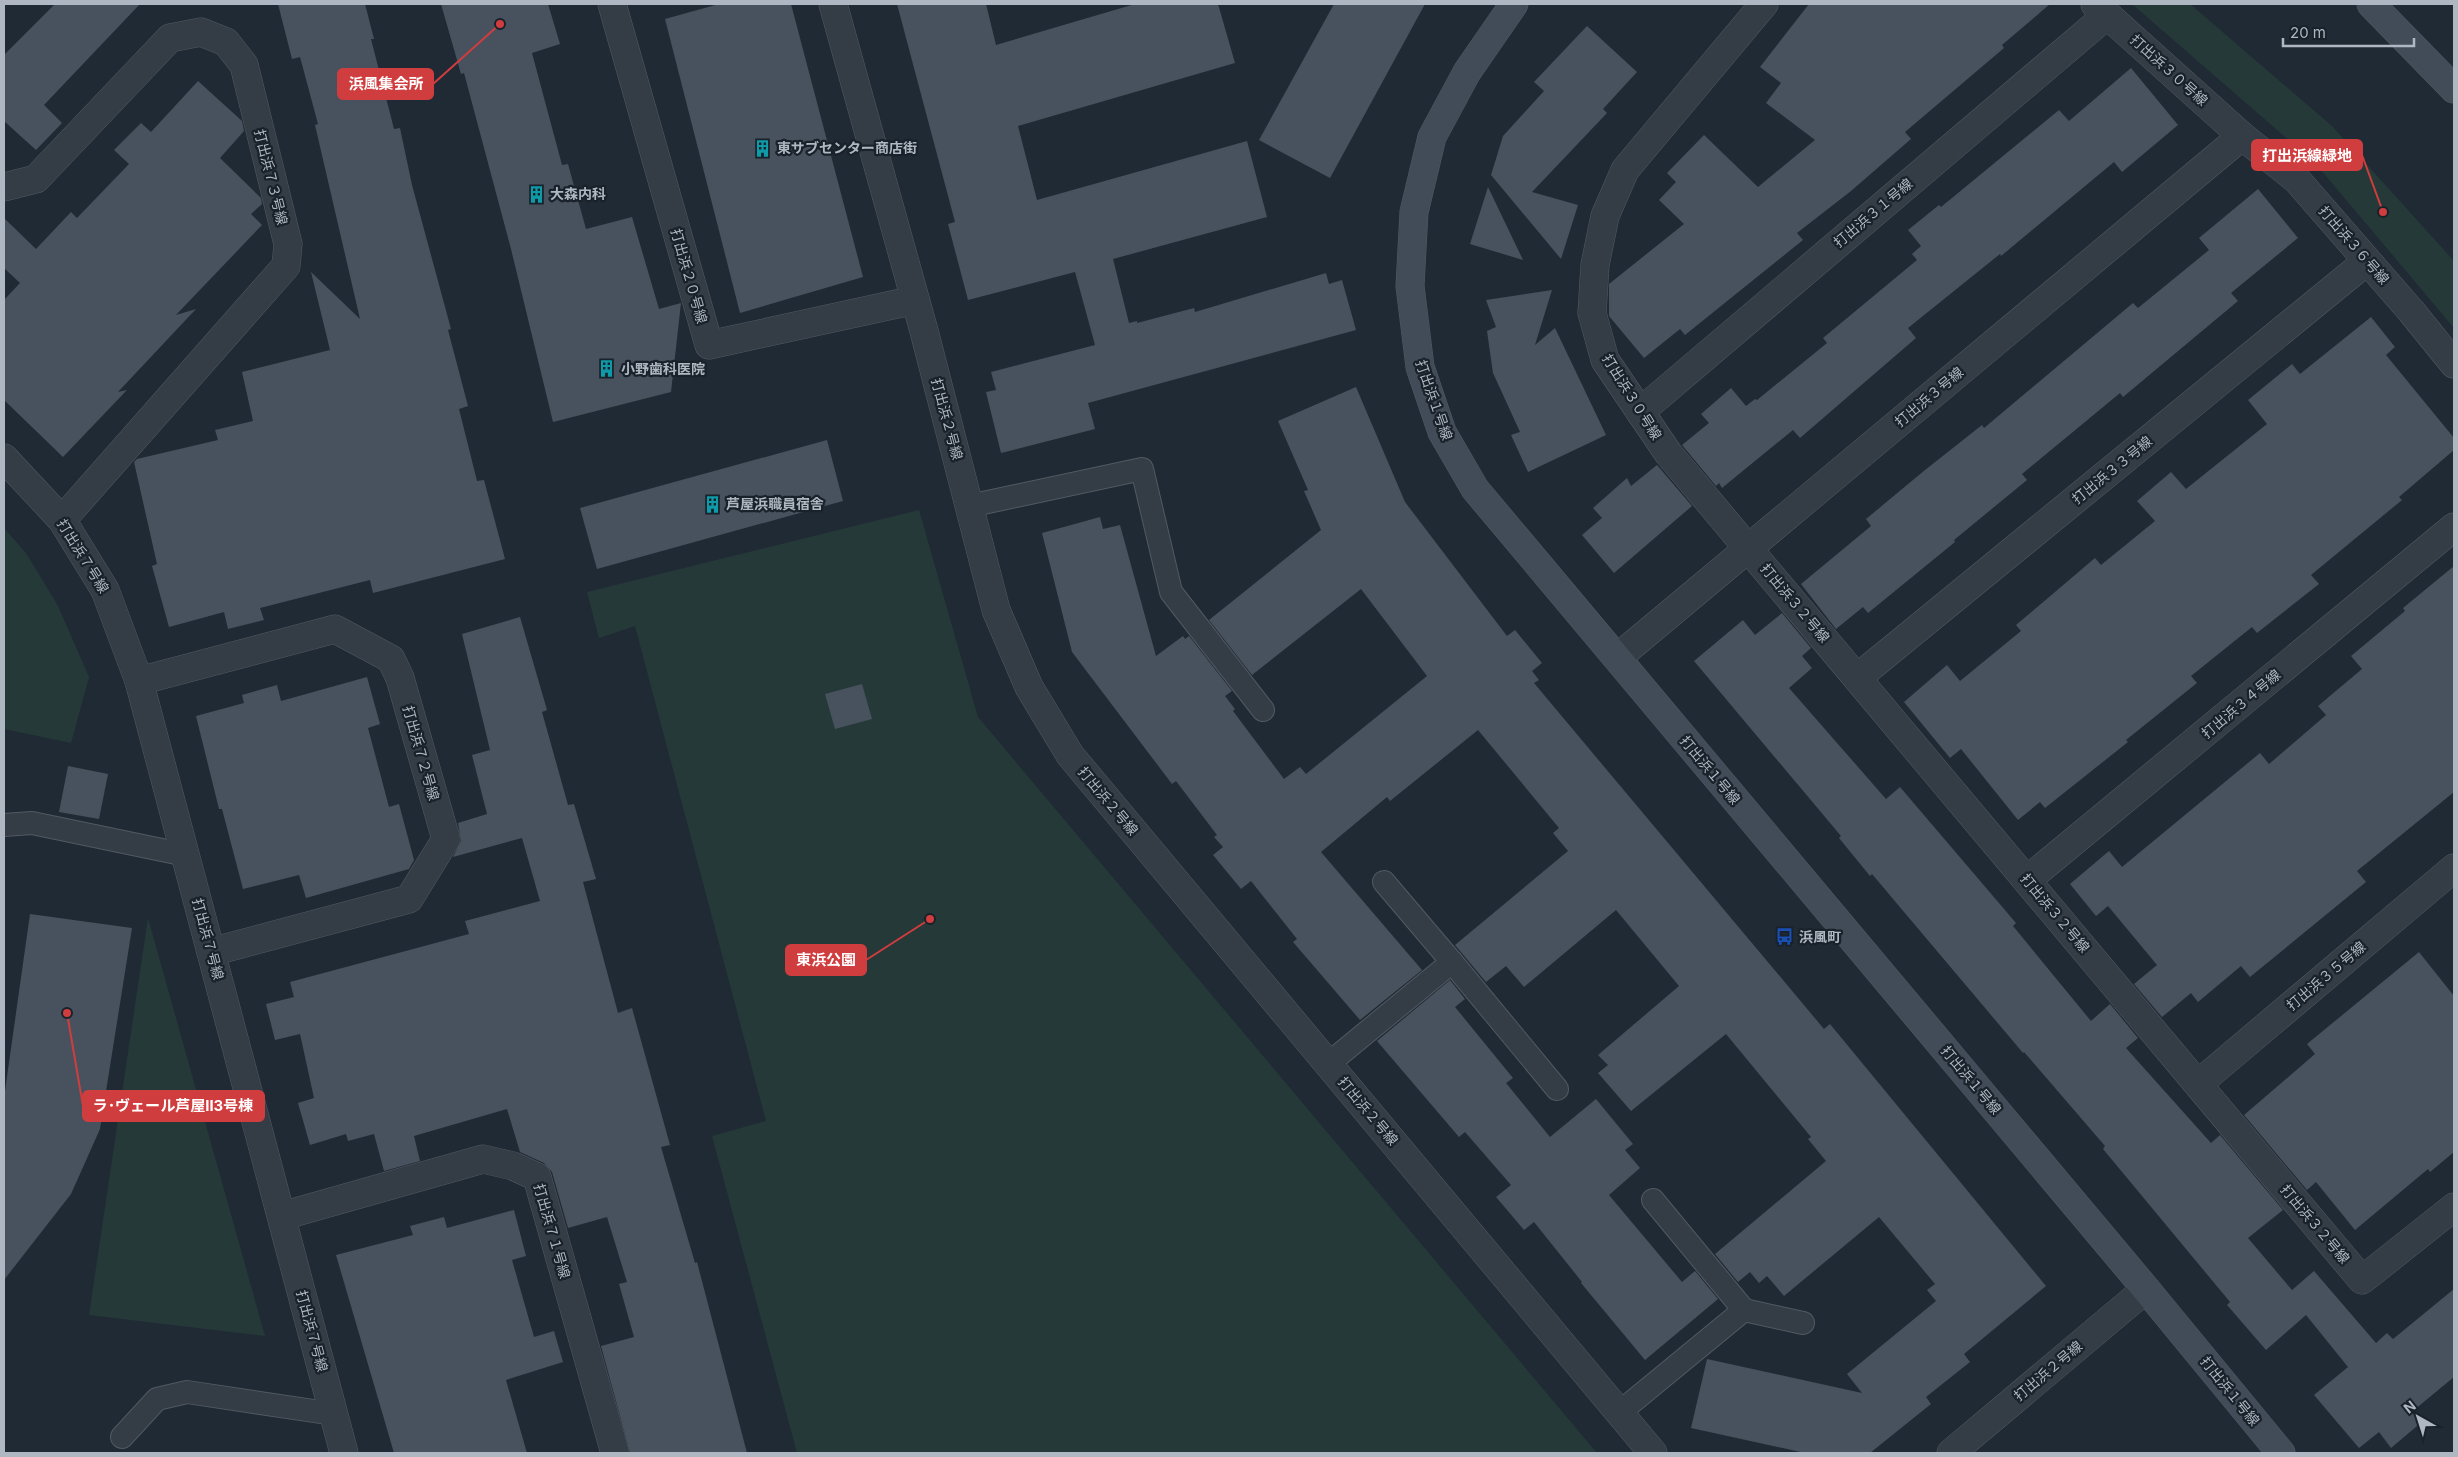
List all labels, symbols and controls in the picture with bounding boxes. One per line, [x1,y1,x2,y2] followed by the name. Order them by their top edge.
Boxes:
[2283,15,2414,47] scale bar
[2290,23,2326,42] text: 20 m
[2127,31,2211,109] street label: 打出浜３０号線
[338,69,433,99] callout: 浜風集会所
[348,74,424,93] text: 浜風集会所
[251,127,292,226] street label: 打出浜７３号線
[753,138,773,158] building icon: 東サブセンター商店街
[777,139,917,156] place label: 東サブセンター商店街
[2252,140,2362,170] callout: 打出浜線緑地
[2262,146,2352,165] text: 打出浜線緑地
[1830,175,1916,251] street label: 打出浜３１号線
[526,184,546,204] building icon: 大森内科
[550,185,606,202] place label: 大森内科
[2316,202,2393,287] street label: 打出浜３６号線
[668,226,711,325] street label: 打出浜２０号線
[1599,351,1666,443] street label: 打出浜３０号線
[1413,357,1456,442] street label: 打出浜１号線
[597,359,617,379] building icon: 小野歯科医院
[621,360,705,377] place label: 小野歯科医院
[1891,363,1966,430] street label: 打出浜３号線
[928,376,967,462] street label: 打出浜２号線
[2068,432,2155,507] street label: 打出浜３３号線
[702,494,722,514] building icon: 芦屋浜職員宿舎
[726,495,824,512] place label: 芦屋浜職員宿舎
[54,516,113,596] street label: 打出浜７号線
[1757,560,1833,646] street label: 打出浜３２号線
[2198,666,2284,742] street label: 打出浜３４号線
[400,703,443,802] street label: 打出浜７２号線
[1677,732,1744,807] street label: 打出浜１号線
[1075,763,1142,838] street label: 打出浜２号線
[2017,870,2093,956] street label: 打出浜３２号線
[189,896,228,982] street label: 打出浜７号線
[1775,927,1795,947] bus stop icon: 浜風町
[1799,928,1841,945] place label: 浜風町
[2283,938,2369,1014] street label: 打出浜３５号線
[786,945,866,975] callout: 東浜公園
[796,950,856,969] text: 東浜公園
[1938,1042,2005,1117] street label: 打出浜１号線
[1335,1073,1402,1148] street label: 打出浜２号線
[83,1091,264,1121] callout: ラ･ヴェール芦屋Ⅱ3号棟
[93,1096,253,1115] text: ラ･ヴェール芦屋Ⅱ3号棟
[531,1181,574,1280] street label: 打出浜７１号線
[2277,1181,2353,1267] street label: 打出浜３２号線
[293,1288,332,1374] street label: 打出浜７号線
[2010,1337,2085,1404] street label: 打出浜２号線
[2197,1353,2263,1429] street label: 打出浜１号線
[2393,1392,2443,1442] north arrow
[2400,1397,2419,1416] text: N

